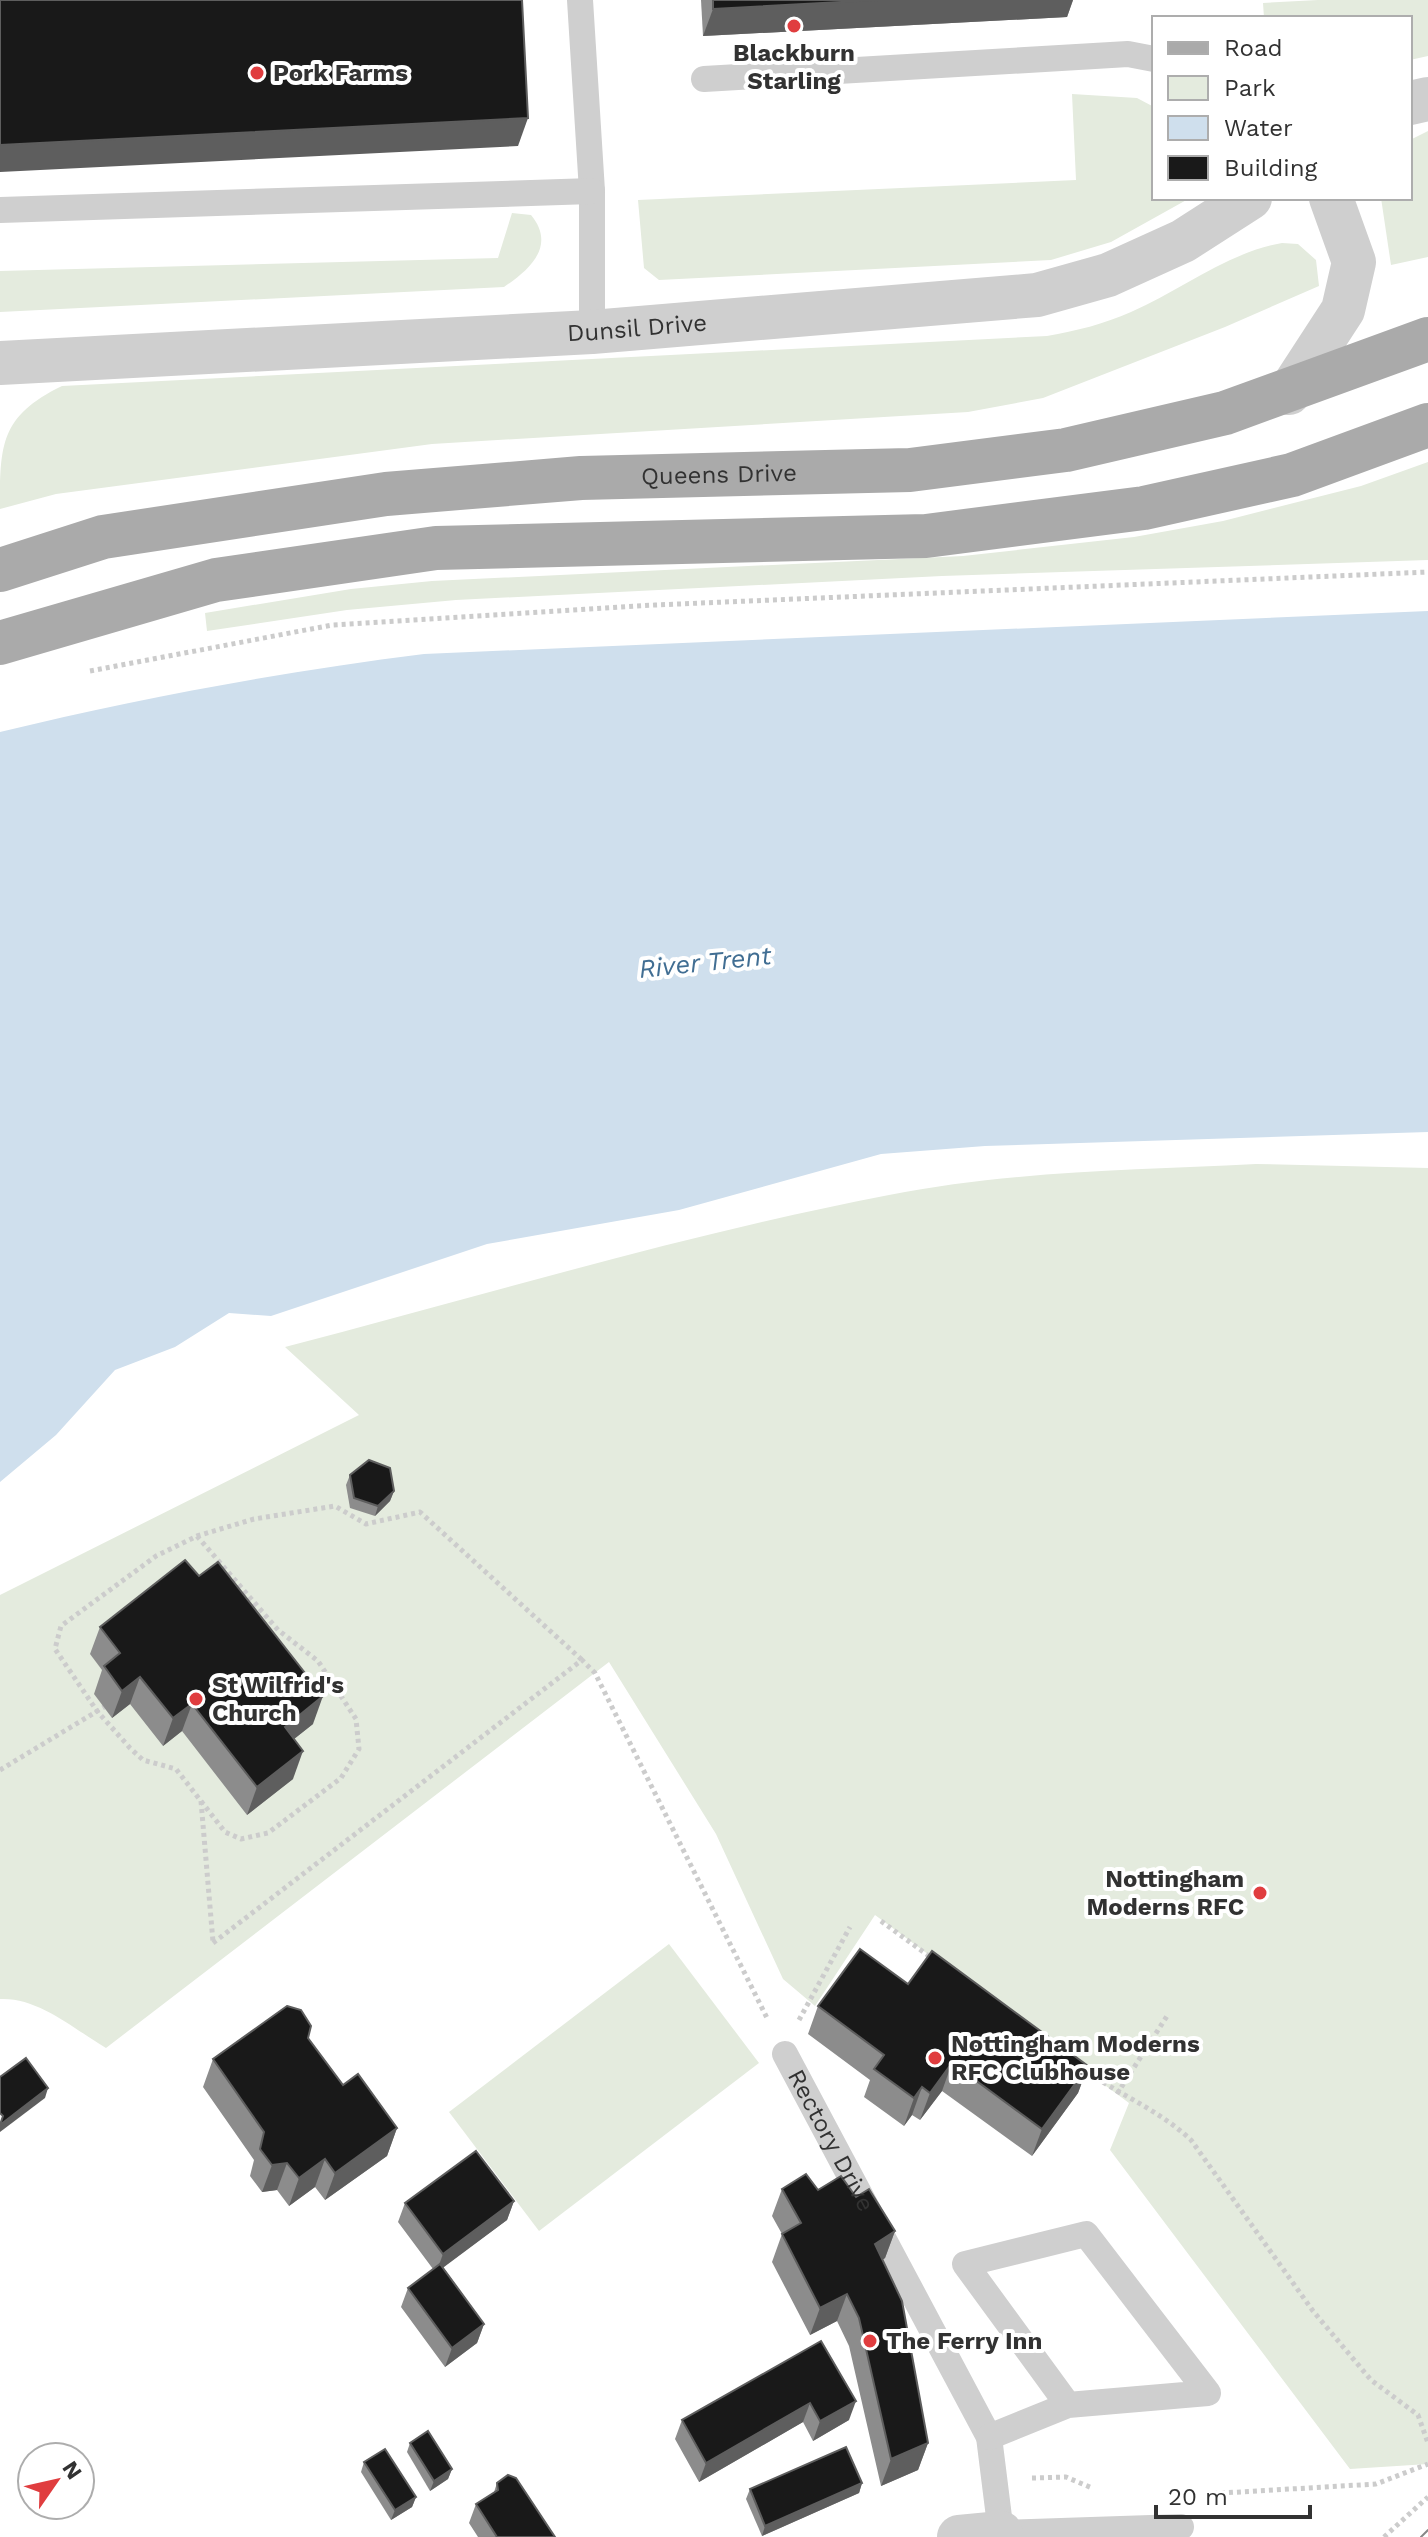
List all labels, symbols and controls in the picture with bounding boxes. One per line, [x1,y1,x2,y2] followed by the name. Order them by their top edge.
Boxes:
[1152,16,1412,200] legend
[785,17,803,35] marker: Blackburn Starling
[1224,34,1283,62] text: Road
[733,39,855,95] place label: Blackburn Starling
[273,59,408,87] place label: Pork Farms
[248,64,266,82] marker: Pork Farms
[1224,74,1276,102] text: Park
[1224,114,1293,142] text: Water
[1224,154,1317,182] text: Building
[566,308,708,347] street label: Dunsil Drive
[641,459,797,491] street label: Queens Drive
[637,940,773,984] water label: River Trent
[212,1671,344,1727] place label: St Wilfrid's Church
[187,1690,205,1708] marker: St Wilfrid's Church
[1087,1865,1244,1921] place label: Nottingham Moderns RFC
[1251,1884,1269,1902] marker: Nottingham Moderns RFC
[951,2030,1200,2086] place label: Nottingham Moderns RFC Clubhouse
[926,2049,944,2067] marker: Nottingham Moderns RFC Clubhouse
[782,2065,880,2216] street label: Rectory Drive
[886,2327,1042,2355] place label: The Ferry Inn
[861,2332,879,2350] marker: The Ferry Inn
[16,2441,96,2521] north arrow
[57,2456,87,2484] text: N
[1156,2469,1310,2519] scale bar
[1168,2483,1228,2511] text: 20 m

